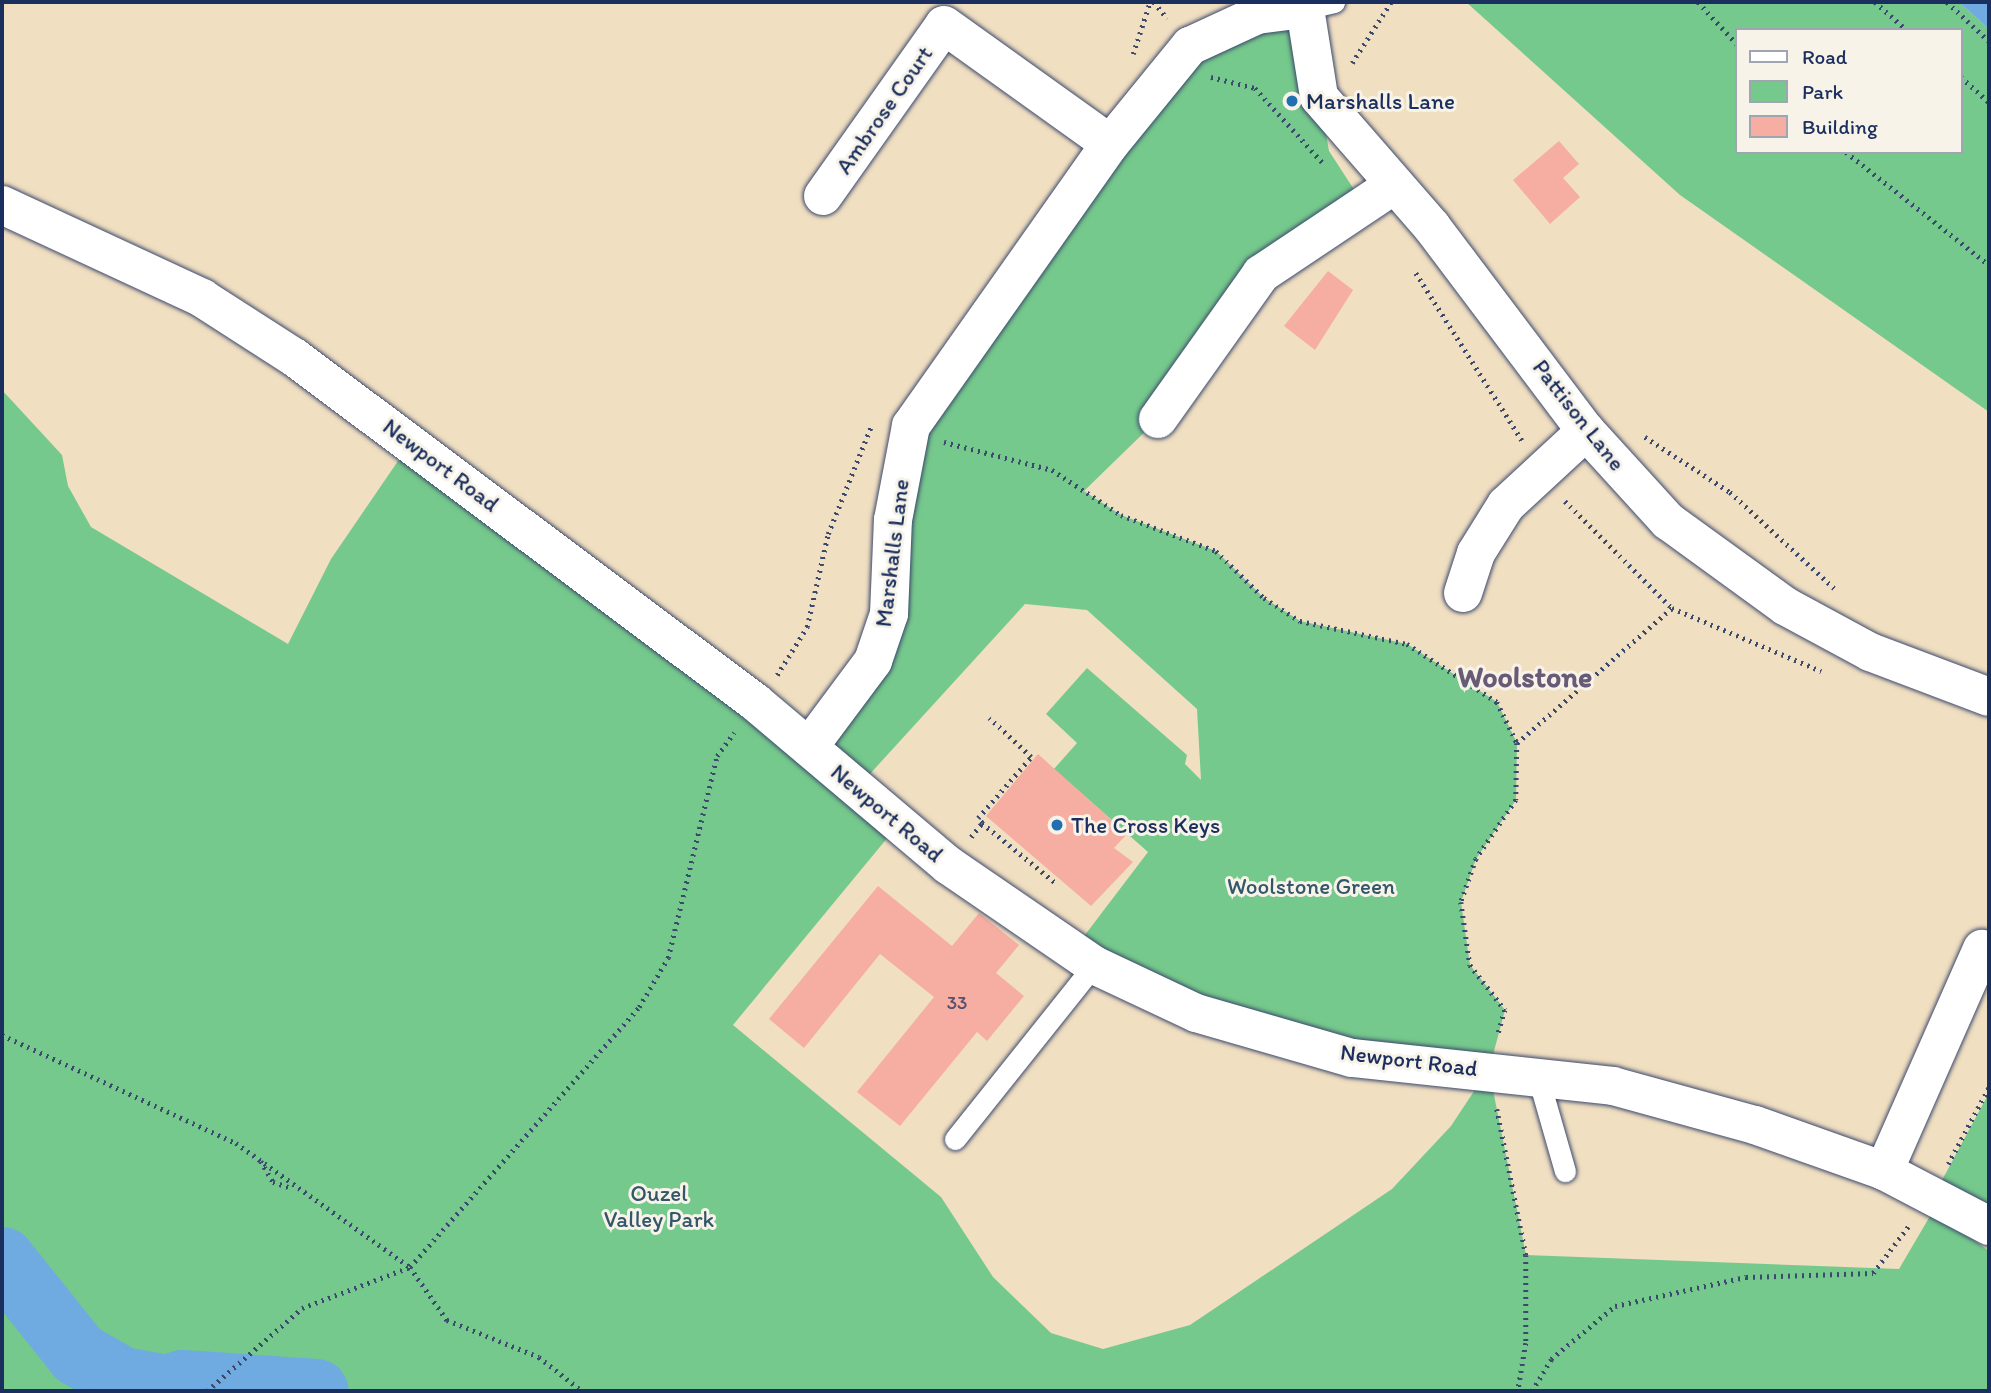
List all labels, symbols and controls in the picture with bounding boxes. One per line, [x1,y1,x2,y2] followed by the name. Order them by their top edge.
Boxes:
[1736,28,1963,154] legend
[830,41,938,179] street label: Ambrose Court
[1802,44,1847,69] text: Road
[1802,79,1843,104] text: Park
[1306,87,1455,115] place label: Marshalls Lane
[1284,93,1300,109] marker: Marshalls Lane
[1802,114,1878,139] text: Building
[1527,354,1631,476] street label: Pattison Lane
[378,413,504,517] street label: Newport Road
[869,477,915,629] street label: Marshalls Lane
[1458,659,1592,695] district label: Woolstone
[825,758,949,868] street label: Newport Road
[1071,811,1220,839] place label: The Cross Keys
[1049,817,1065,833] marker: The Cross Keys
[1227,872,1395,900] park label: Woolstone Green
[947,992,967,1014] house number: 33
[1339,1038,1479,1082] street label: Newport Road
[604,1179,714,1233] park label: Ouzel Valley Park

